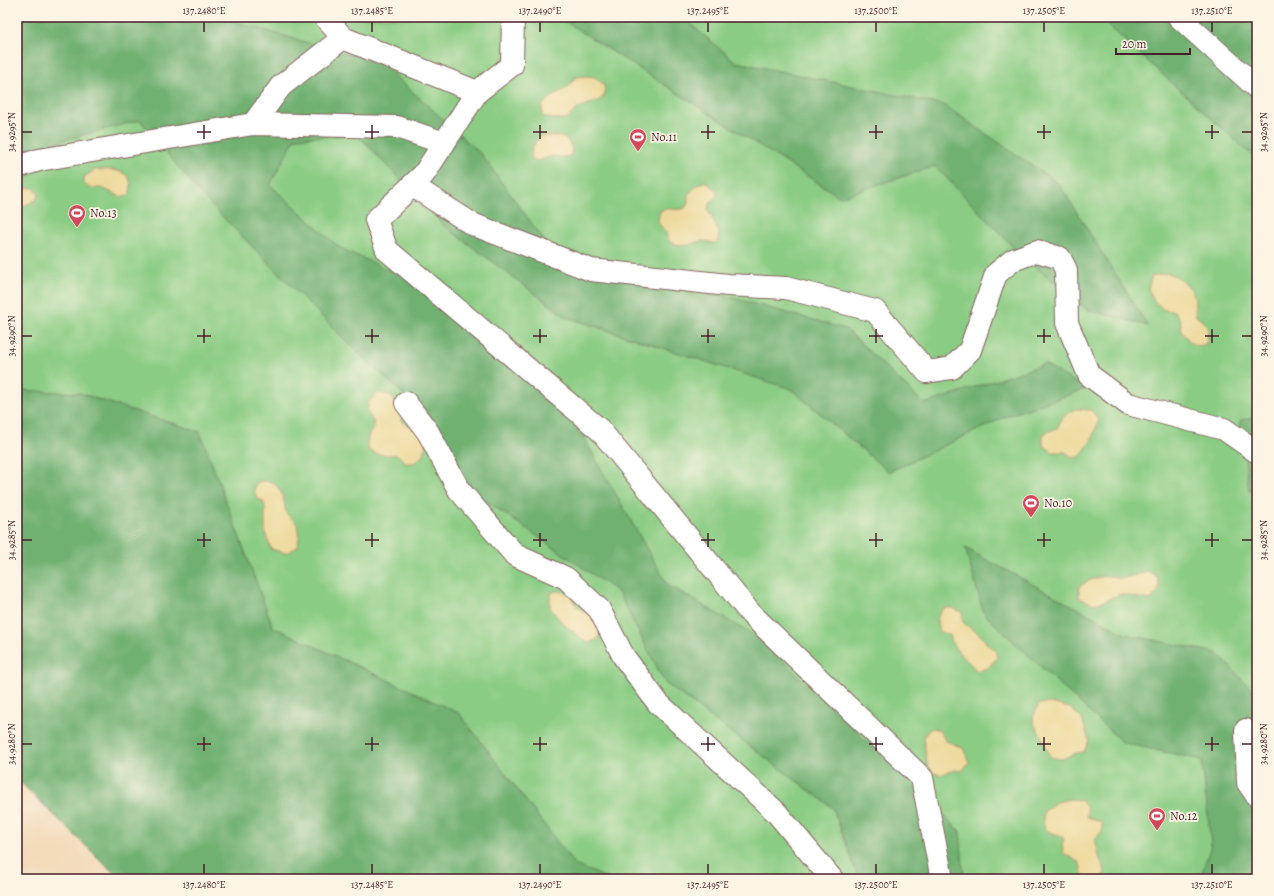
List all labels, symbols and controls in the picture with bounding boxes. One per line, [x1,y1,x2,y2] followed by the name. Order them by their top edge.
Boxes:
[182,4,226,17] text: 137.2480°E
[351,4,393,17] text: 137.2485°E
[519,4,562,17] text: 137.2490°E
[687,4,729,17] text: 137.2495°E
[854,4,898,17] text: 137.2500°E
[1023,4,1065,17] text: 137.2505°E
[1191,4,1233,17] text: 137.2510°E
[1116,30,1190,56] scale bar
[1122,36,1146,52] text: 20 m
[5,112,18,152] text: 34.9295°N
[1257,112,1270,152] text: 34.9295°N
[628,127,648,152] sports icon: No.11
[651,129,677,145] place label: No.11
[67,203,87,228] sports icon: No.13
[90,205,117,221] place label: No.13
[5,315,18,357] text: 34.9290°N
[1257,315,1270,357] text: 34.9290°N
[1021,493,1041,518] sports icon: No.10
[1044,495,1072,511] place label: No.10
[5,520,18,560] text: 34.9285°N
[1257,520,1270,560] text: 34.9285°N
[5,723,18,765] text: 34.9280°N
[1257,723,1270,765] text: 34.9280°N
[1147,806,1167,831] sports icon: No.12
[1170,808,1198,824] place label: No.12
[182,878,226,891] text: 137.2480°E
[351,878,393,891] text: 137.2485°E
[519,878,562,891] text: 137.2490°E
[687,878,729,891] text: 137.2495°E
[854,878,898,891] text: 137.2500°E
[1023,878,1065,891] text: 137.2505°E
[1191,878,1233,891] text: 137.2510°E

